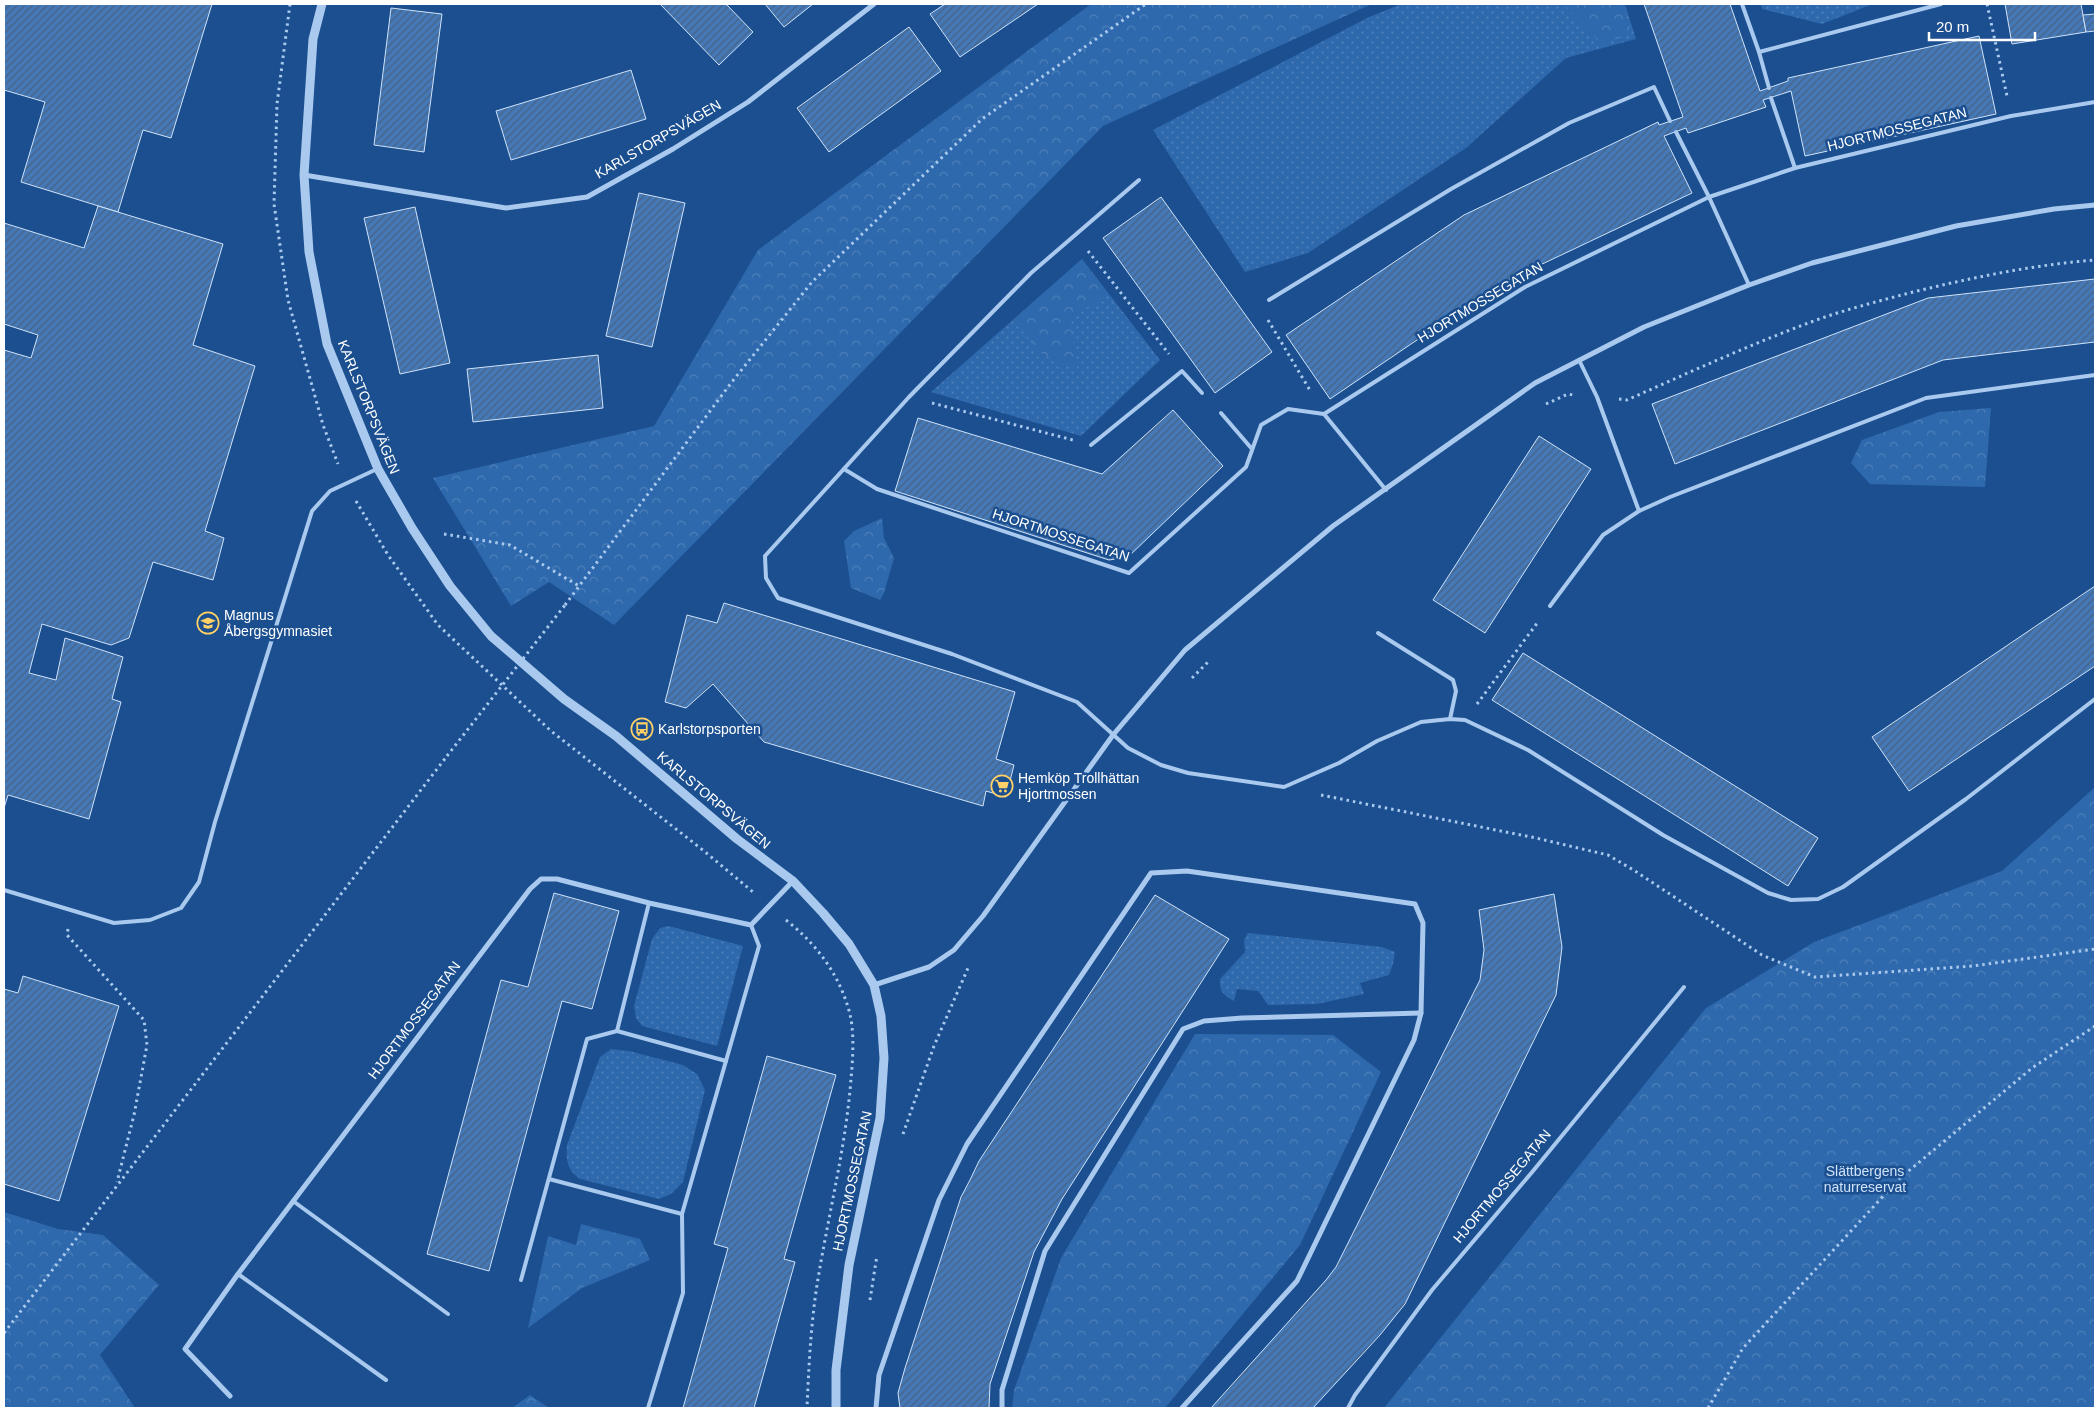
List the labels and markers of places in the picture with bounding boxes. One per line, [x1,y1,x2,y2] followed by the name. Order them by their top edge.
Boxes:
[224,607,332,639] place label: Magnus Åbergsgymnasiet
[196,611,220,635] school or university icon: Magnus Åbergsgymnasiet
[630,717,654,741] bus stop icon: Karlstorpsporten
[658,721,761,737] place label: Karlstorpsporten
[1018,770,1139,802] place label: Hemköp Trollhättan Hjortmossen
[990,774,1014,798] supermarket icon: Hemköp Trollhättan Hjortmossen

